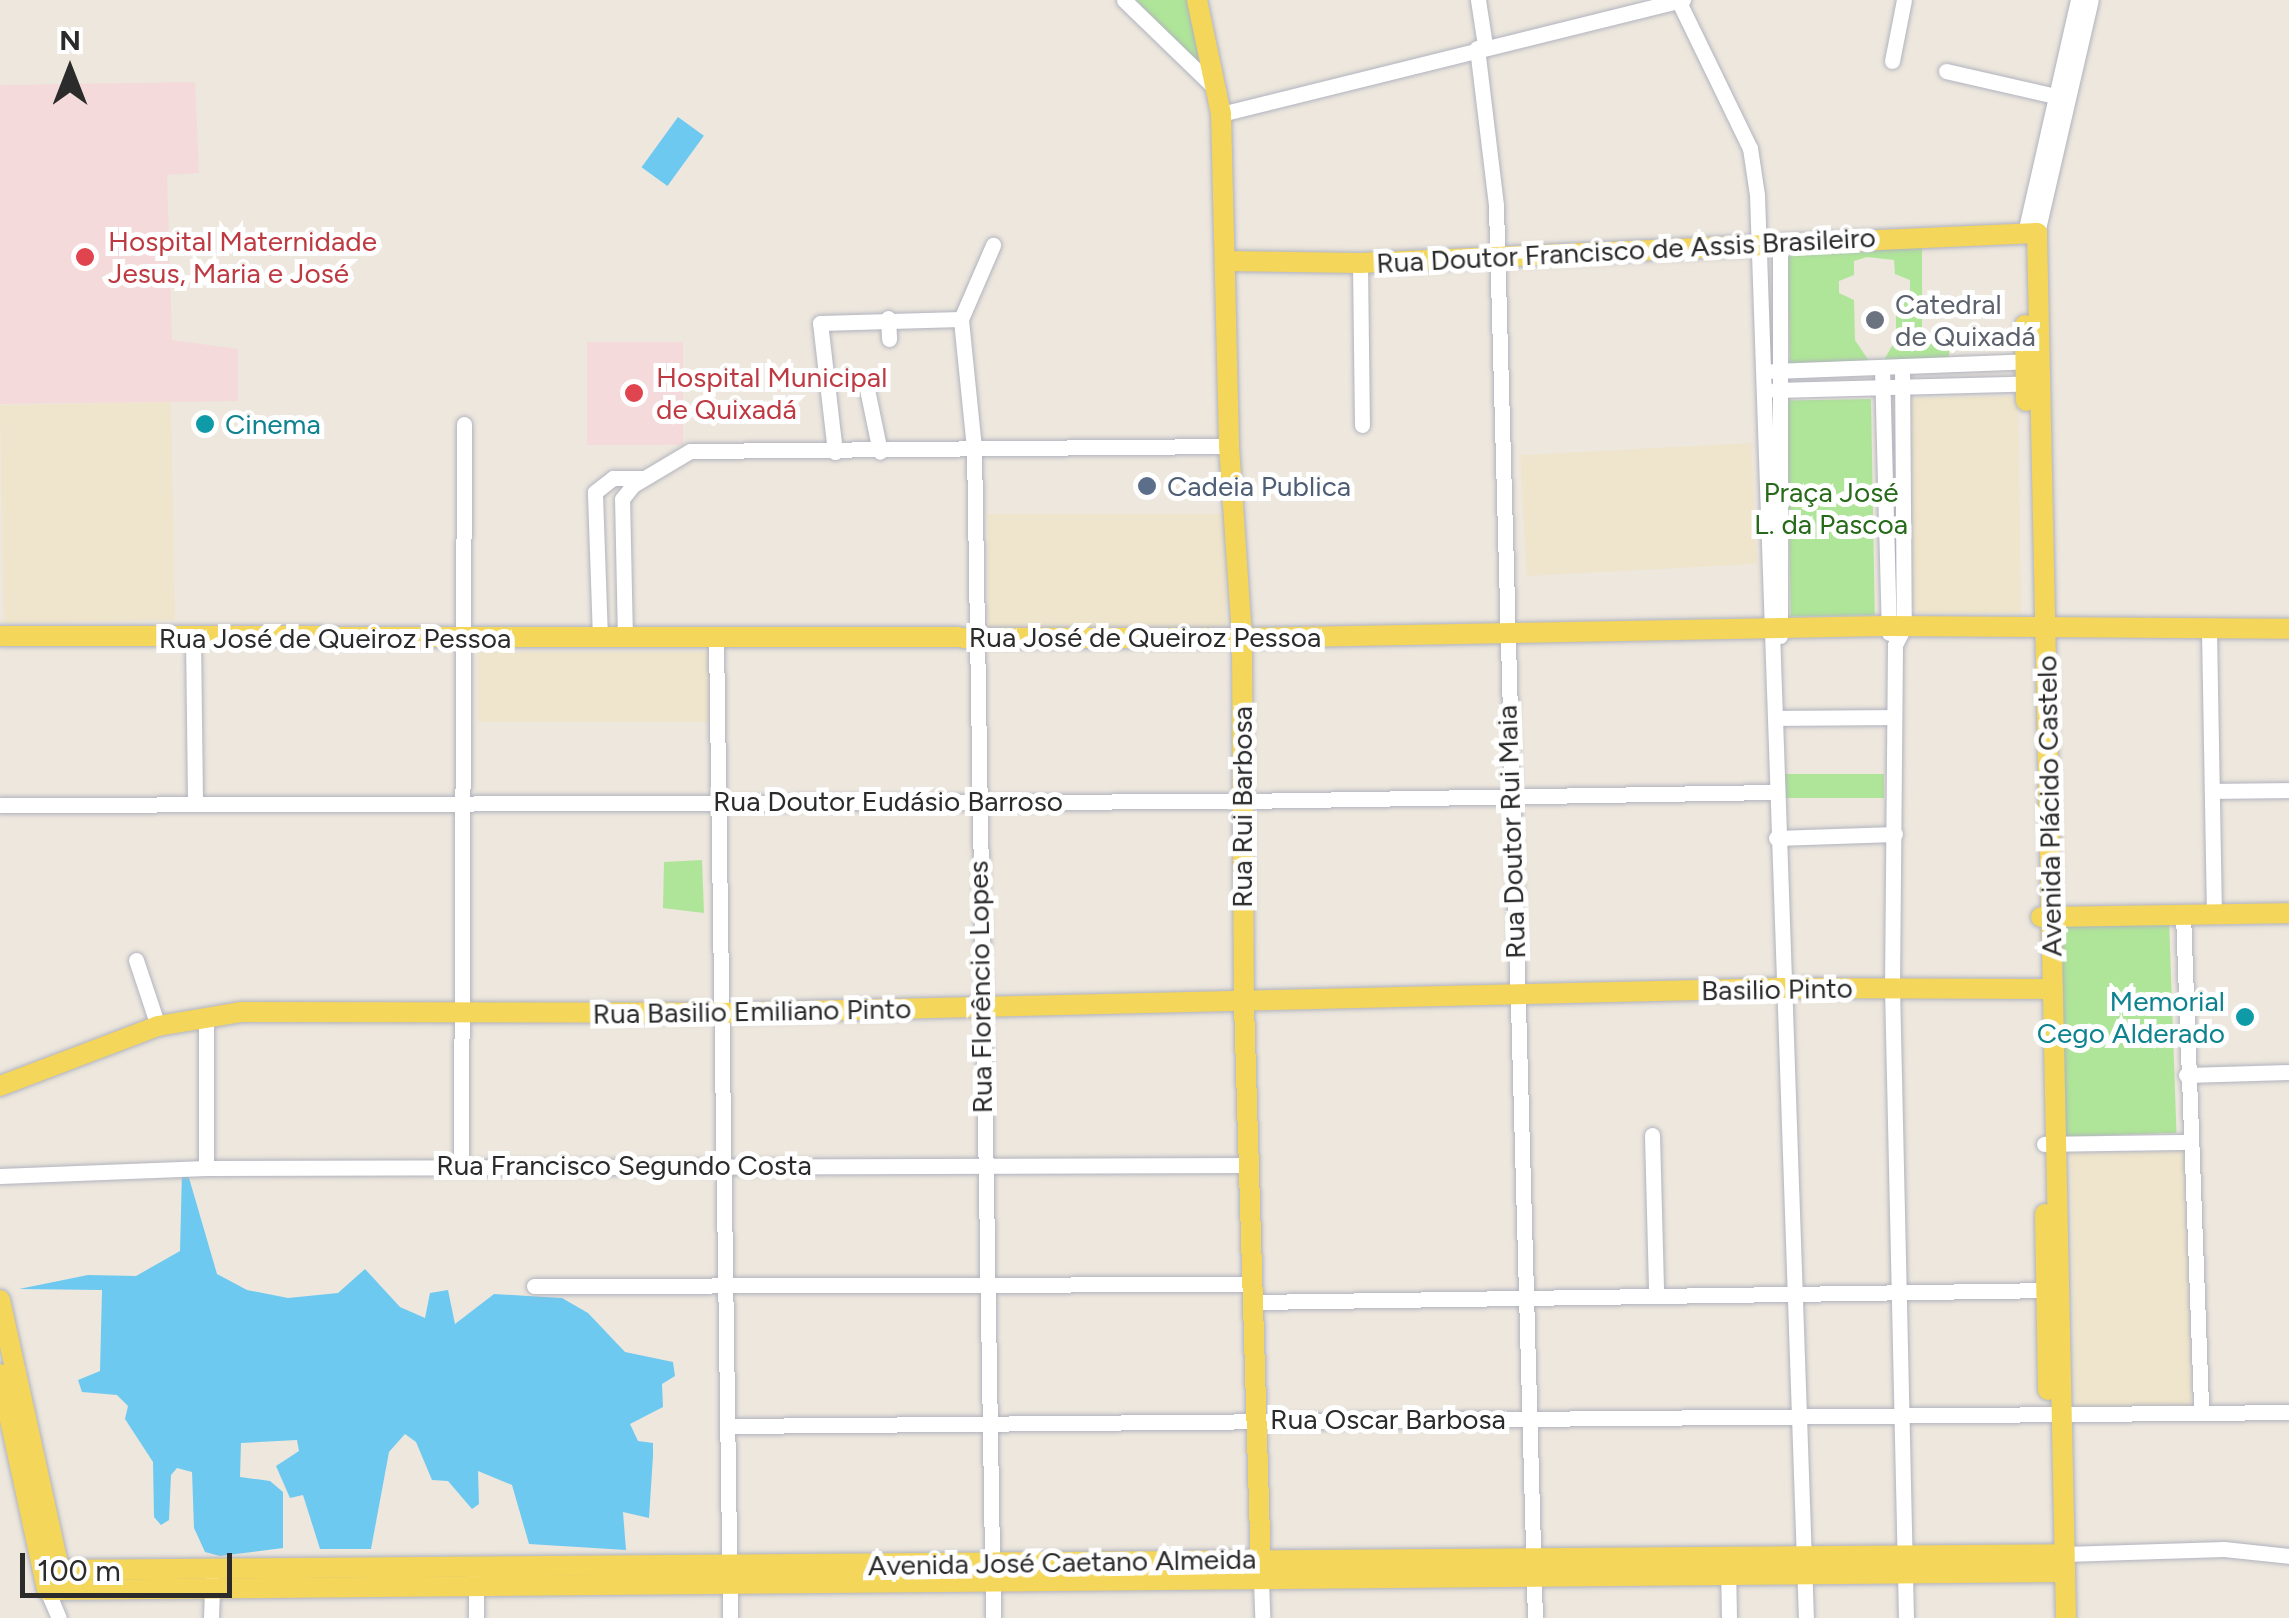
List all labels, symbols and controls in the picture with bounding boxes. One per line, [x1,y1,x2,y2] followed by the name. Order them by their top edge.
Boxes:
[20,20,120,120] north arrow
[59,23,81,57] text: N
[1375,220,1877,280] street label: Rua Doutor Francisco de Assis Brasileiro
[108,224,377,290] place label: Hospital Maternidade Jesus, Maria e José
[72,244,98,270] marker: Hospital Maternidade Jesus, Maria e José
[1895,287,2036,353] place label: Catedral de Quixadá
[1864,309,1886,331] marker: Catedral de Quixadá
[656,360,887,426] place label: Hospital Municipal de Quixadá
[621,380,647,406] marker: Hospital Municipal de Quixadá
[225,407,321,441] place label: Cinema
[194,413,216,435] marker: Cinema
[1167,469,1351,503] place label: Cadeia Publica
[1136,475,1158,497] marker: Cadeia Publica
[1754,475,1908,541] park label: Praça José L. da Pascoa
[969,620,1321,654] street label: Rua José de Queiroz Pessoa
[159,621,511,655] street label: Rua José de Queiroz Pessoa
[2030,655,2068,957] street label: Avenida Plácido Castelo
[1490,705,1532,959] street label: Rua Doutor Rui Maia
[1225,706,1259,908] street label: Rua Rui Barbosa
[713,784,1063,818] street label: Rua Doutor Eudásio Barroso
[961,860,999,1114] street label: Rua Florêncio Lopes
[1701,971,1853,1007] street label: Basilio Pinto
[2037,984,2225,1050] place label: Memorial Cego Alderado
[592,991,912,1031] street label: Rua Basilio Emiliano Pinto
[2234,1006,2256,1028] marker: Memorial Cego Alderado
[436,1148,812,1182] street label: Rua Francisco Segundo Costa
[1270,1402,1506,1436] street label: Rua Oscar Barbosa
[25,1533,238,1595] scale bar
[867,1542,1257,1582] street label: Avenida José Caetano Almeida
[37,1552,121,1589] text: 100 m

